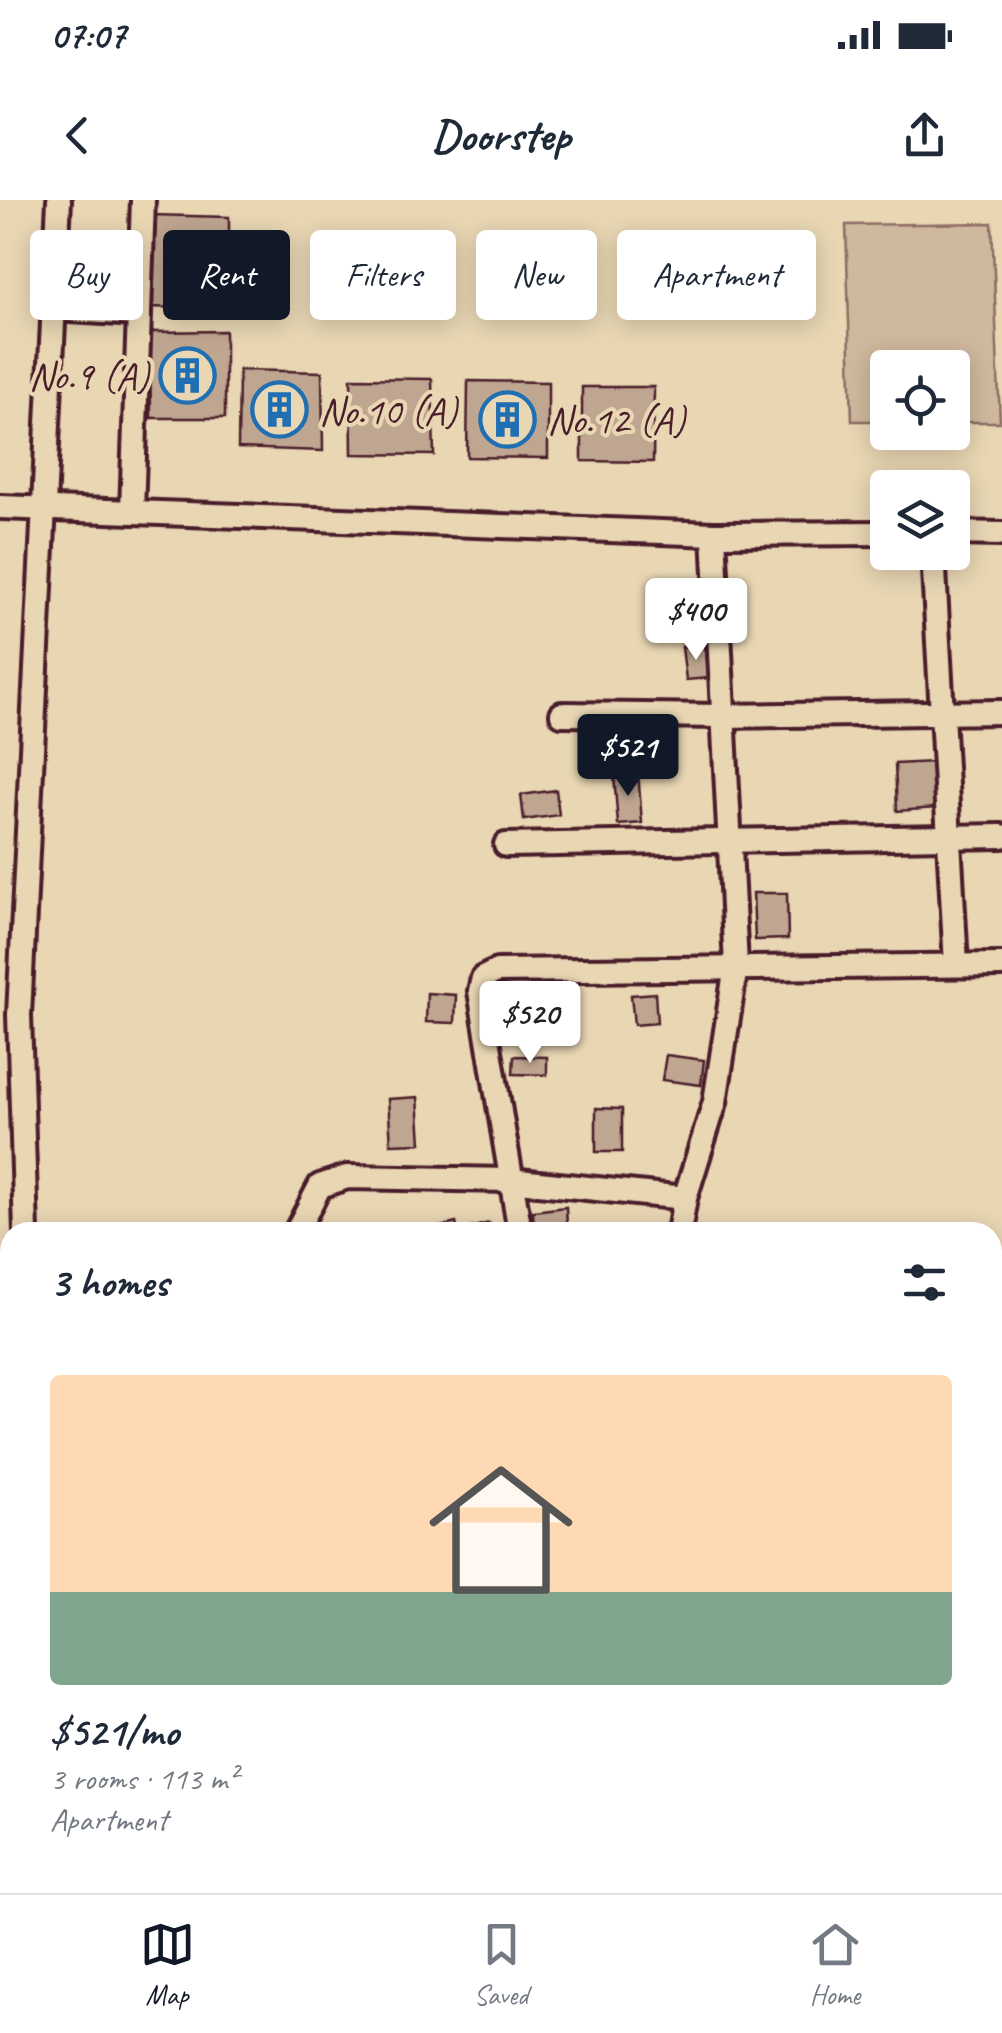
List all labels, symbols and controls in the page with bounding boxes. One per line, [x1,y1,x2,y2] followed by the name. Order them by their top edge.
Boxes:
[50,12,126,59] text: 07:07
[432,107,570,164] text: Doorstep
[50,108,105,163] icon: back
[897,108,952,163] icon: share
[30,230,143,320] chip: Buy
[163,230,290,320] chip: Rent
[310,230,456,320] chip: Filters
[476,230,597,320] chip: New
[617,230,816,320] chip: Apartment
[158,345,218,405] building icon: No.9 (A)
[870,350,970,570] map controls
[870,350,970,450] button: locate
[29,351,151,401] place label: No.9 (A)
[250,380,310,440] building icon: No.10 (A)
[319,386,459,436] place label: No.10 (A)
[478,389,538,449] building icon: No.12 (A)
[547,395,687,445] place label: No.12 (A)
[870,470,970,570] button: layers
[637,578,755,663] pin: $400
[667,590,725,631] text: $400
[569,714,687,799] pin: $521
[599,726,657,767] text: $521
[471,981,589,1066] pin: $520
[501,993,559,1034] text: $520
[897,1255,952,1310] icon: filters
[50,1256,169,1309] text: 3 homes
[411,1440,591,1620] icon: home
[50,1705,179,1758] text: $521/mo
[50,1758,237,1799] text: 3 rooms · 113 m²
[50,1799,168,1840] text: Apartment
[140,1917,195,2012] tab: Map
[474,1917,529,2012] tab: Saved
[808,1917,863,2012] tab: Home

